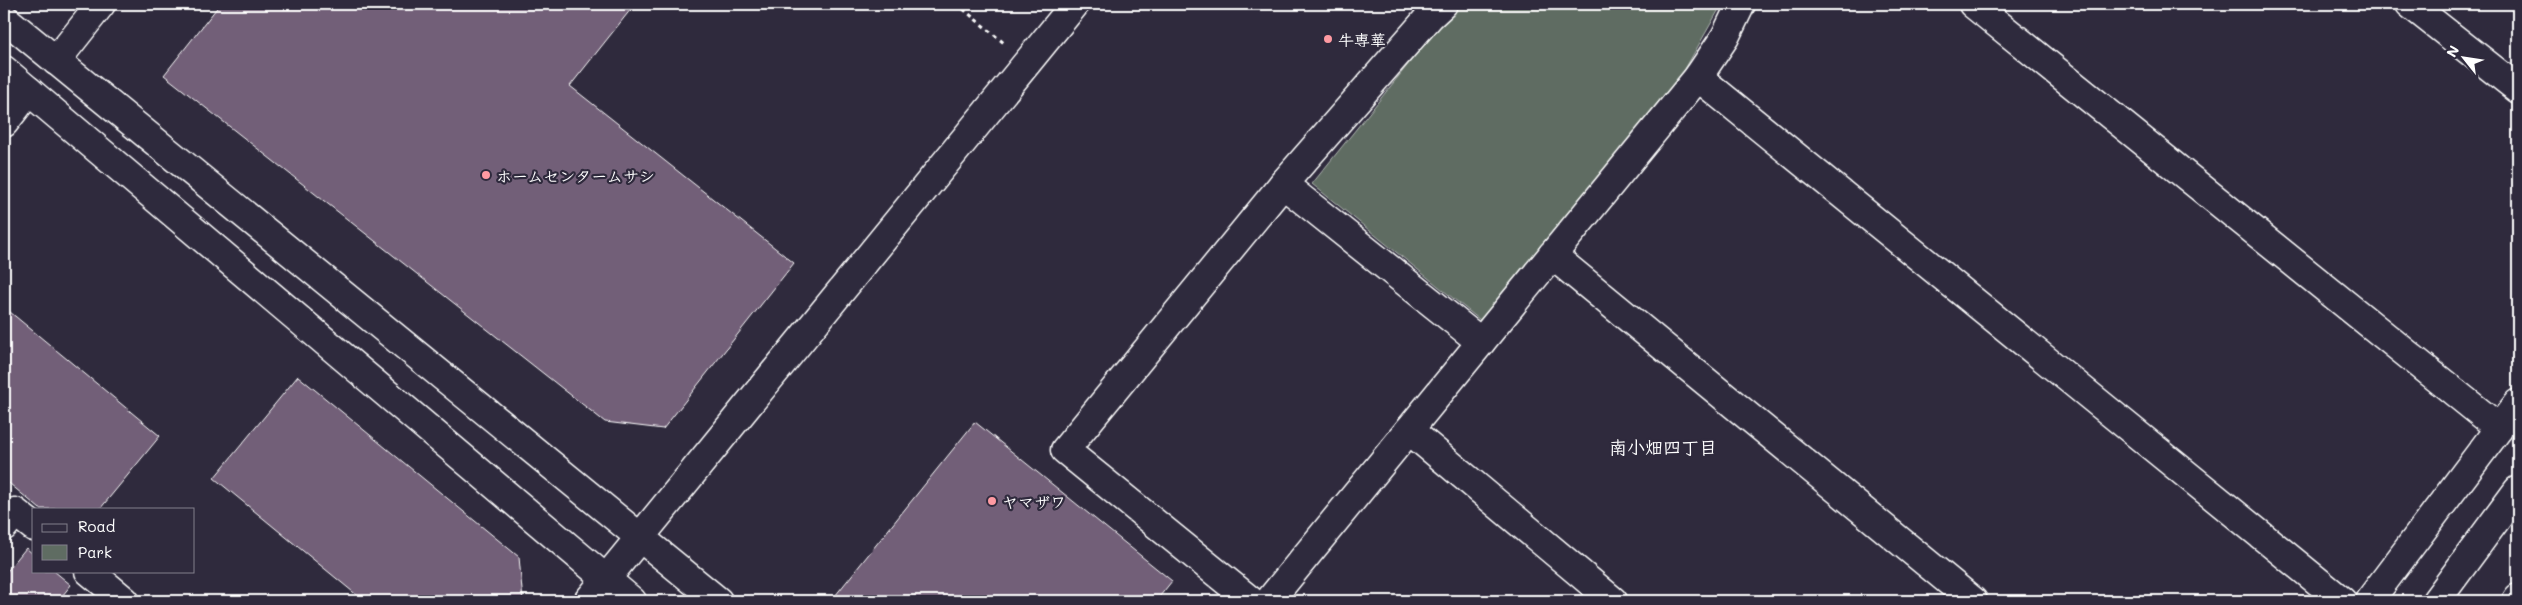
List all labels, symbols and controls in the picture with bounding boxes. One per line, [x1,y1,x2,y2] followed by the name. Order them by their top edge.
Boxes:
[1338,29,1386,50] place label: 牛専華
[2440,32,2490,82] north arrow
[1322,33,1334,45] marker: 牛専華
[2441,42,2463,61] text: N
[496,165,655,186] place label: ホームセンタームサシ
[480,169,492,181] marker: ホームセンタームサシ
[1609,435,1717,459] district label: 南小畑四丁目
[1002,491,1066,512] place label: ヤマザワ
[986,495,998,507] marker: ヤマザワ
[32,508,195,572] legend
[78,516,115,536] text: Road
[78,542,112,562] text: Park

